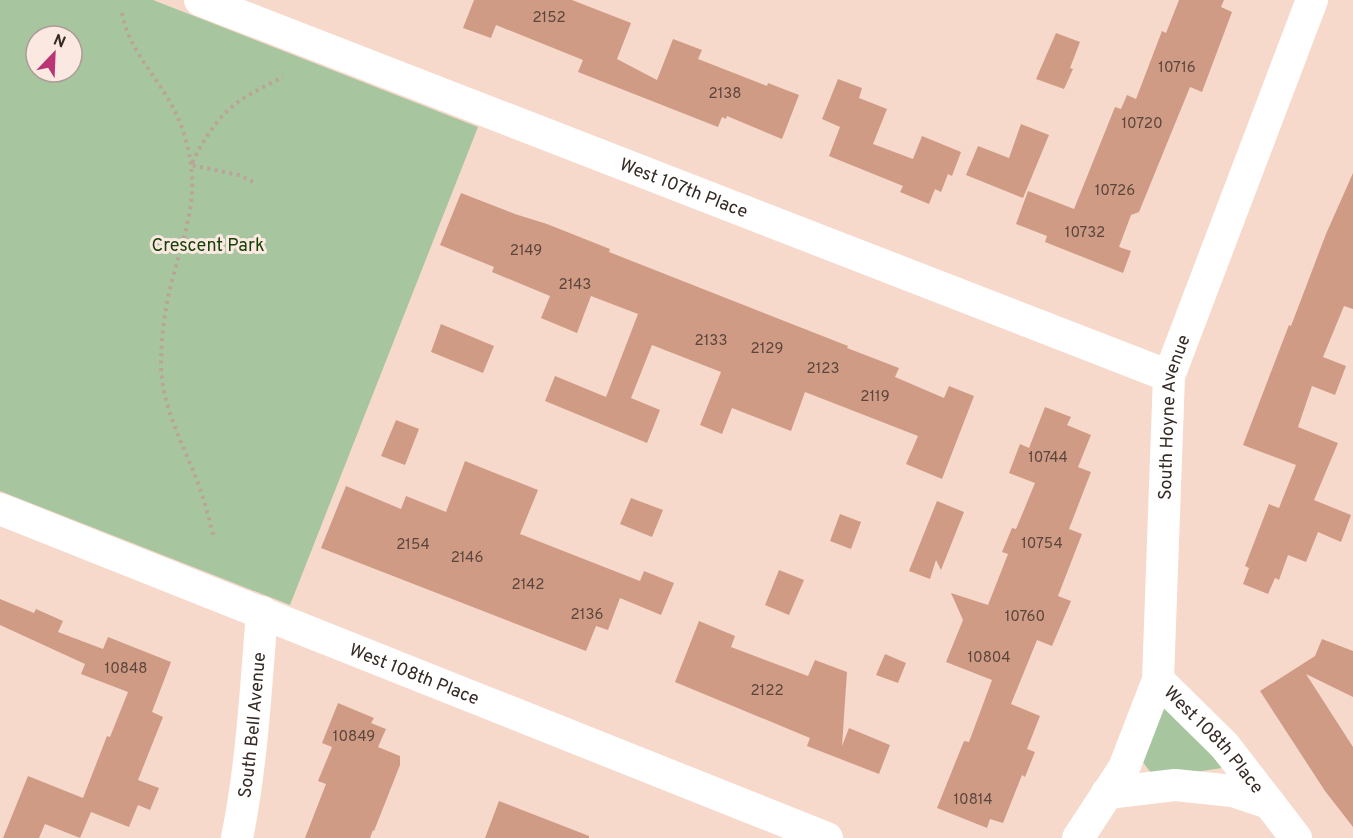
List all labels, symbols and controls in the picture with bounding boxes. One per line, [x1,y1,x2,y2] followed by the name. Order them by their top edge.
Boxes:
[532,9,566,28] house number: 2152
[24,24,84,84] north arrow
[50,31,68,53] text: N
[1158,59,1196,78] house number: 10716
[709,85,741,104] house number: 2138
[1121,115,1163,134] house number: 10720
[616,154,751,224] street label: West 107th Place
[1095,182,1135,201] house number: 10726
[1065,224,1105,243] house number: 10732
[151,235,265,258] park label: Crescent Park
[510,242,542,261] house number: 2149
[559,276,591,295] house number: 2143
[695,332,727,351] house number: 2133
[1155,332,1197,501] street label: South Hoyne Avenue
[751,340,783,359] house number: 2129
[807,360,840,379] house number: 2123
[860,388,890,407] house number: 2119
[1028,449,1068,468] house number: 10744
[1021,535,1063,554] house number: 10754
[396,536,430,555] house number: 2154
[451,549,483,568] house number: 2146
[512,576,544,595] house number: 2142
[571,606,603,625] house number: 2136
[1005,608,1045,627] house number: 10760
[345,639,482,711] street label: West 108th Place
[967,649,1011,668] house number: 10804
[234,651,272,800] street label: South Bell Avenue
[105,660,147,679] house number: 10848
[750,682,784,701] house number: 2122
[1158,682,1268,799] street label: West 108th Place
[333,728,375,747] house number: 10849
[954,791,992,810] house number: 10814

